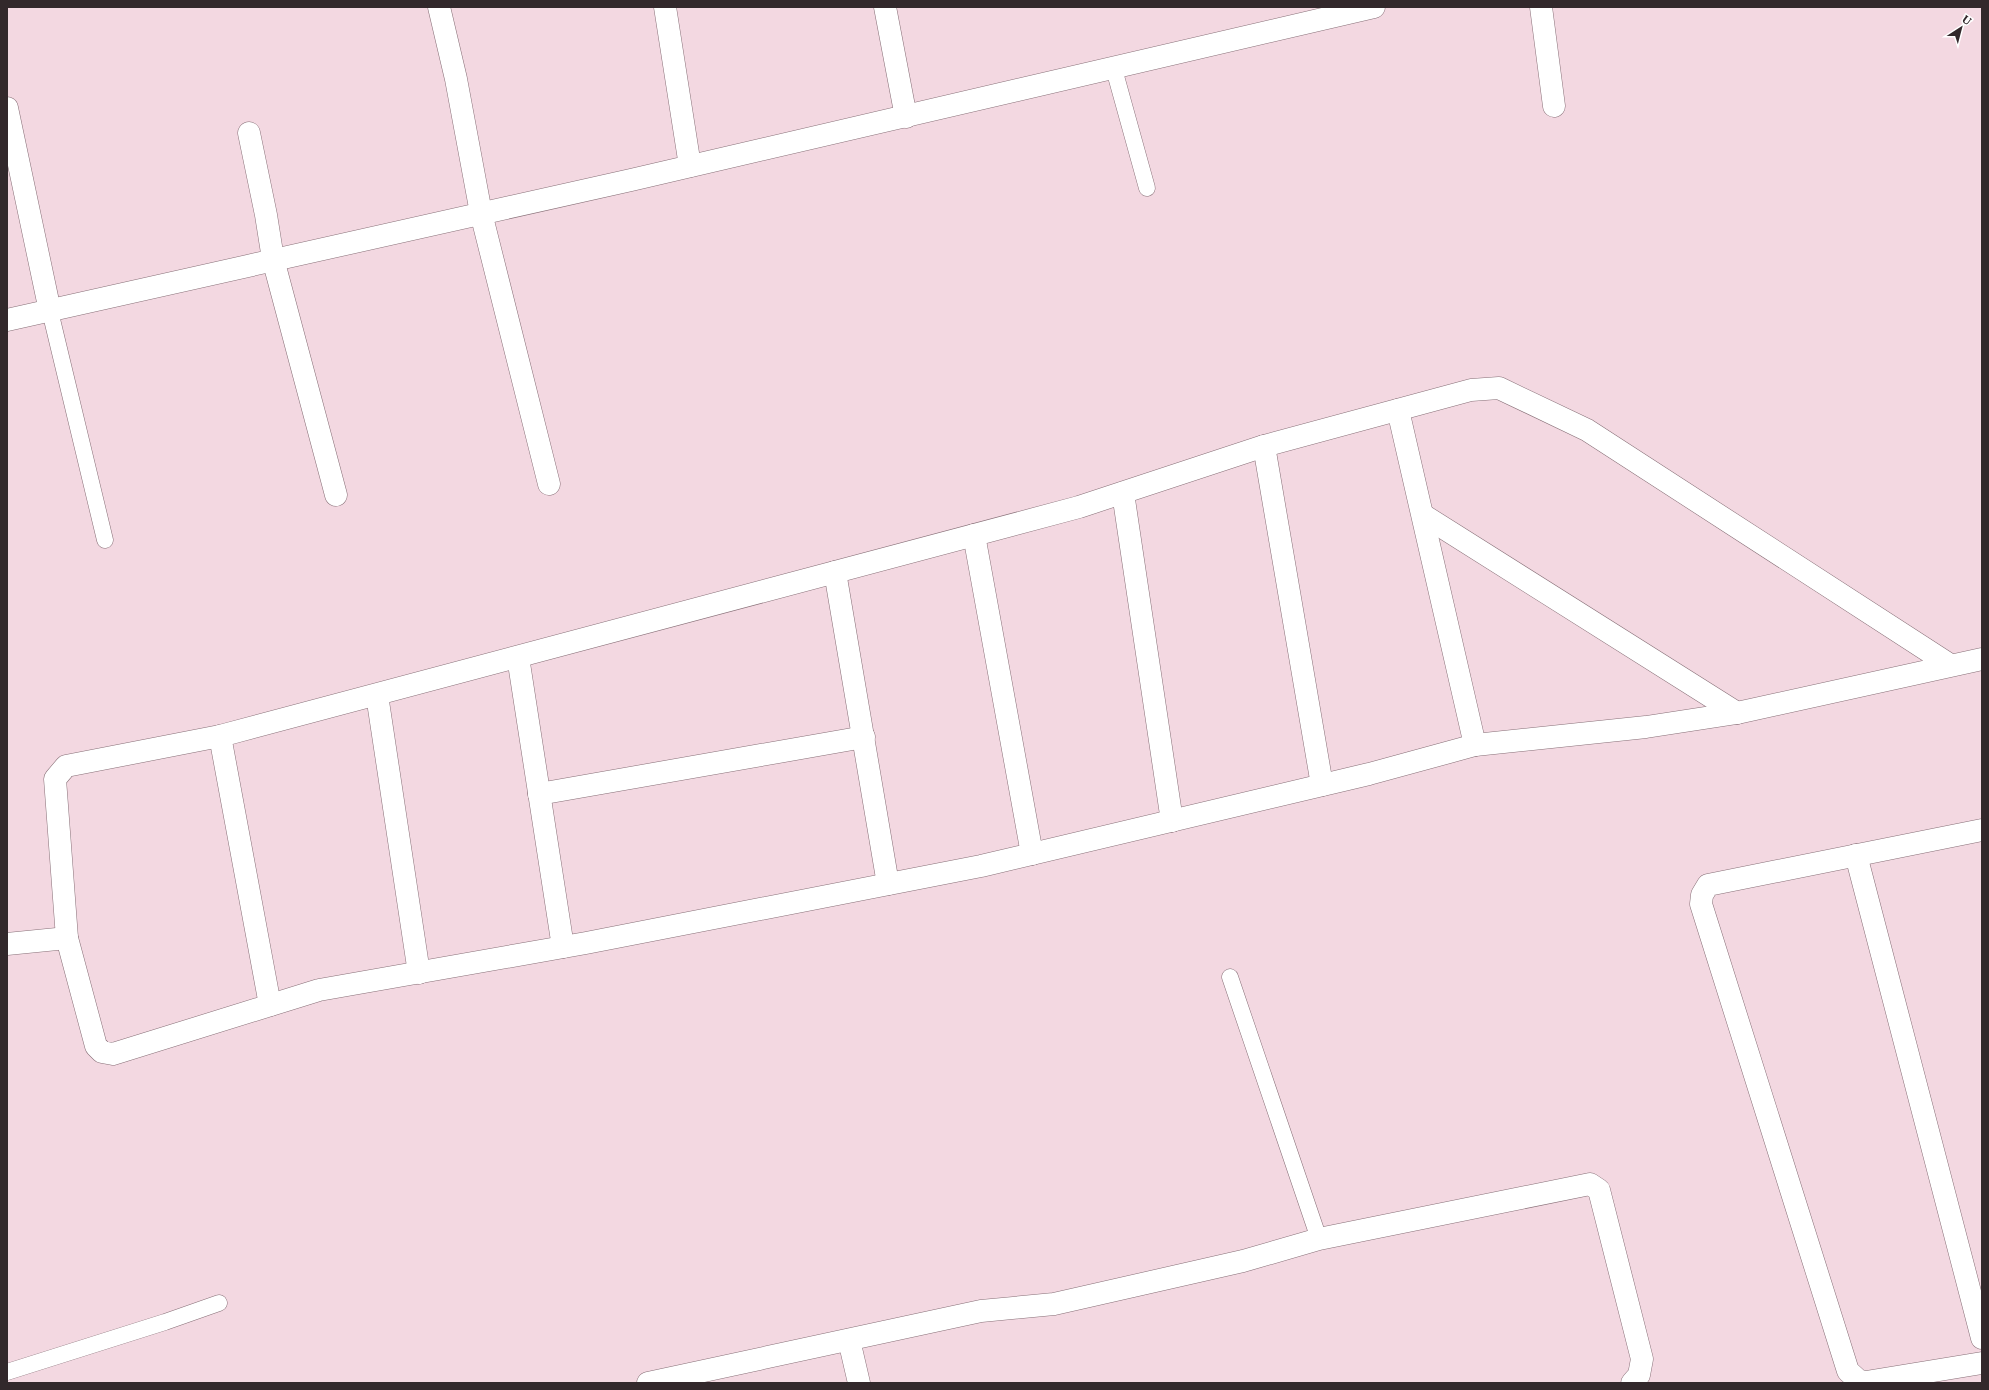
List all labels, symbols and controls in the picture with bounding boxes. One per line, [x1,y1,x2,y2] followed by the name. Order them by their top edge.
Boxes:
[1941,8,1981,48] north arrow
[1959,12,1975,28] text: U

